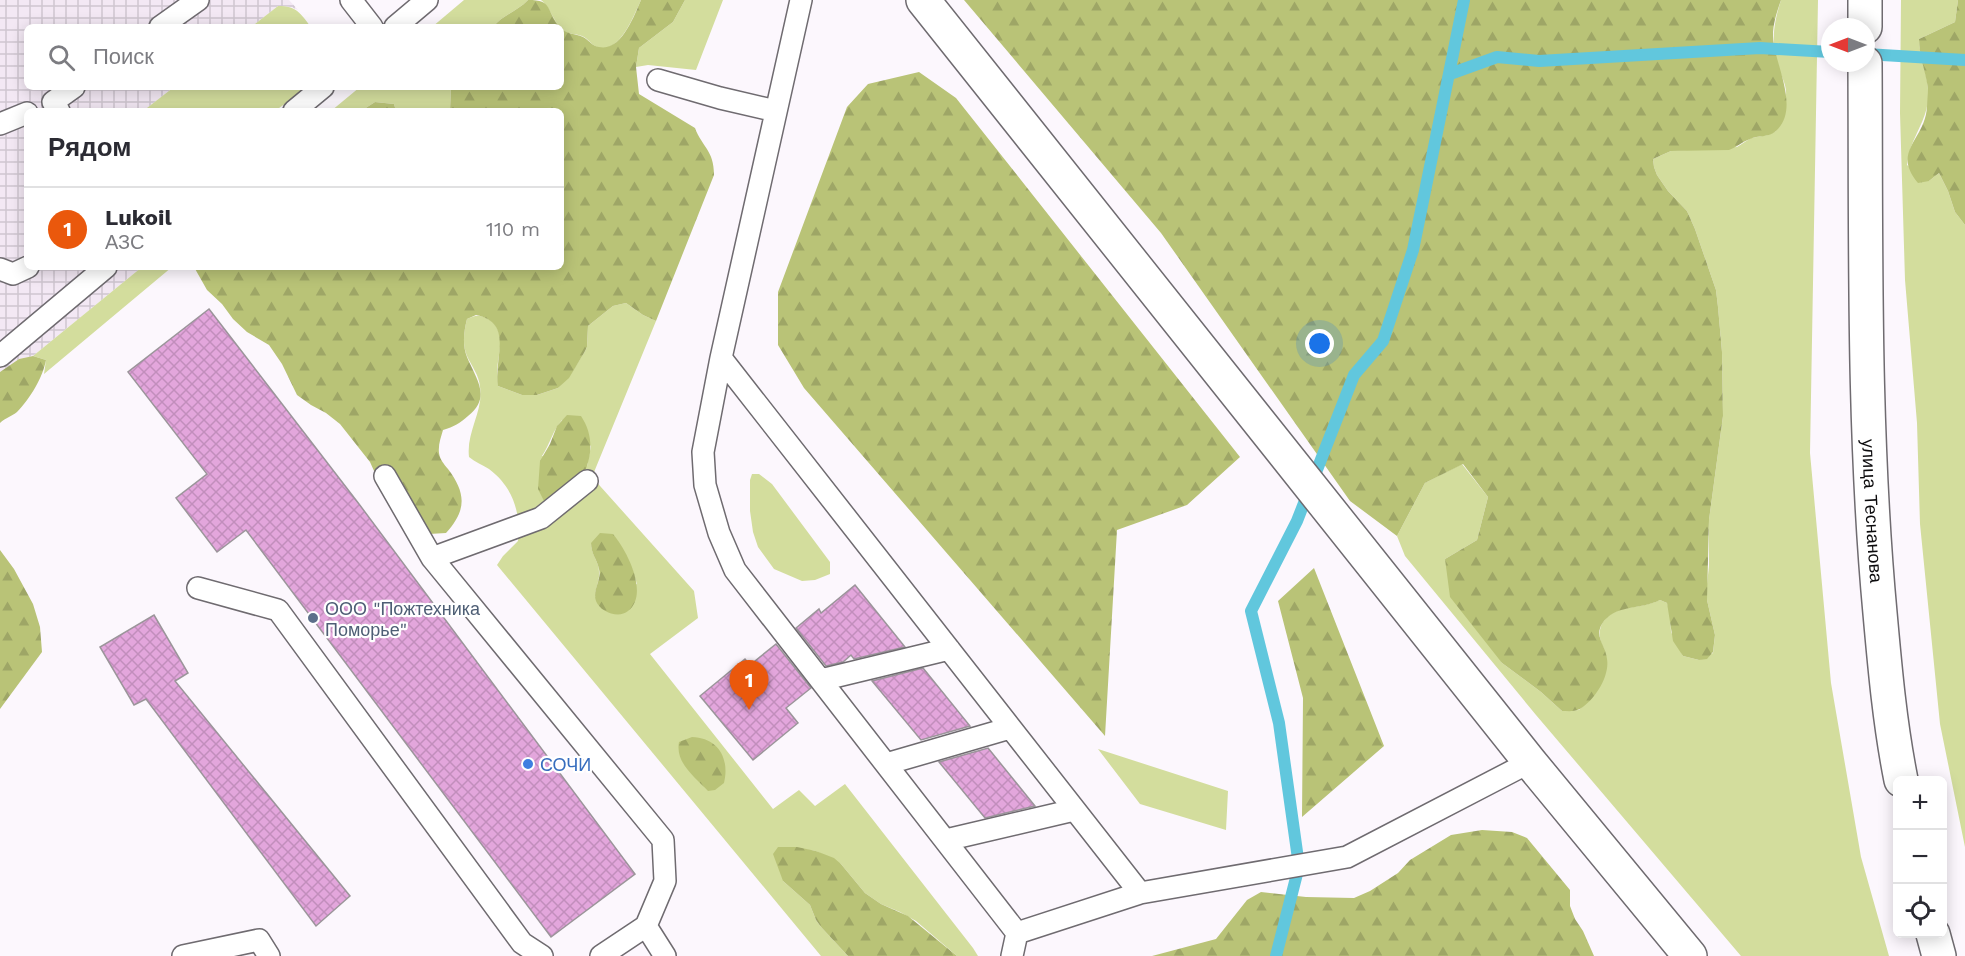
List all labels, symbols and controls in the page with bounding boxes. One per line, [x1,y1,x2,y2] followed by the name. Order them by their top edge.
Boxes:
[1821,18,1875,72] north arrow
[24,24,564,90] search box
[45,41,78,74] icon: search
[93,44,154,69] text: Поиск
[48,132,131,162] text: Рядом
[105,205,172,230] text: Lukoil
[63,217,72,241] text: 1
[486,217,540,241] text: 110 m
[105,230,144,254] text: АЗС
[1305,329,1334,358] your location
[1859,439,1888,585] street label: улица Теснанова
[325,598,481,640] place label: ООО "Пожтехника Поморье"
[306,611,320,625] marker: ООО "Пожтехника Поморье"
[730,660,768,710] pin: 1
[540,754,591,775] place label: СОЧИ
[521,757,535,771] marker: СОЧИ
[1893,776,1947,938] map controls
[1893,776,1947,830] button: +
[1893,830,1947,884] button: −
[1893,884,1947,938] button: locate

